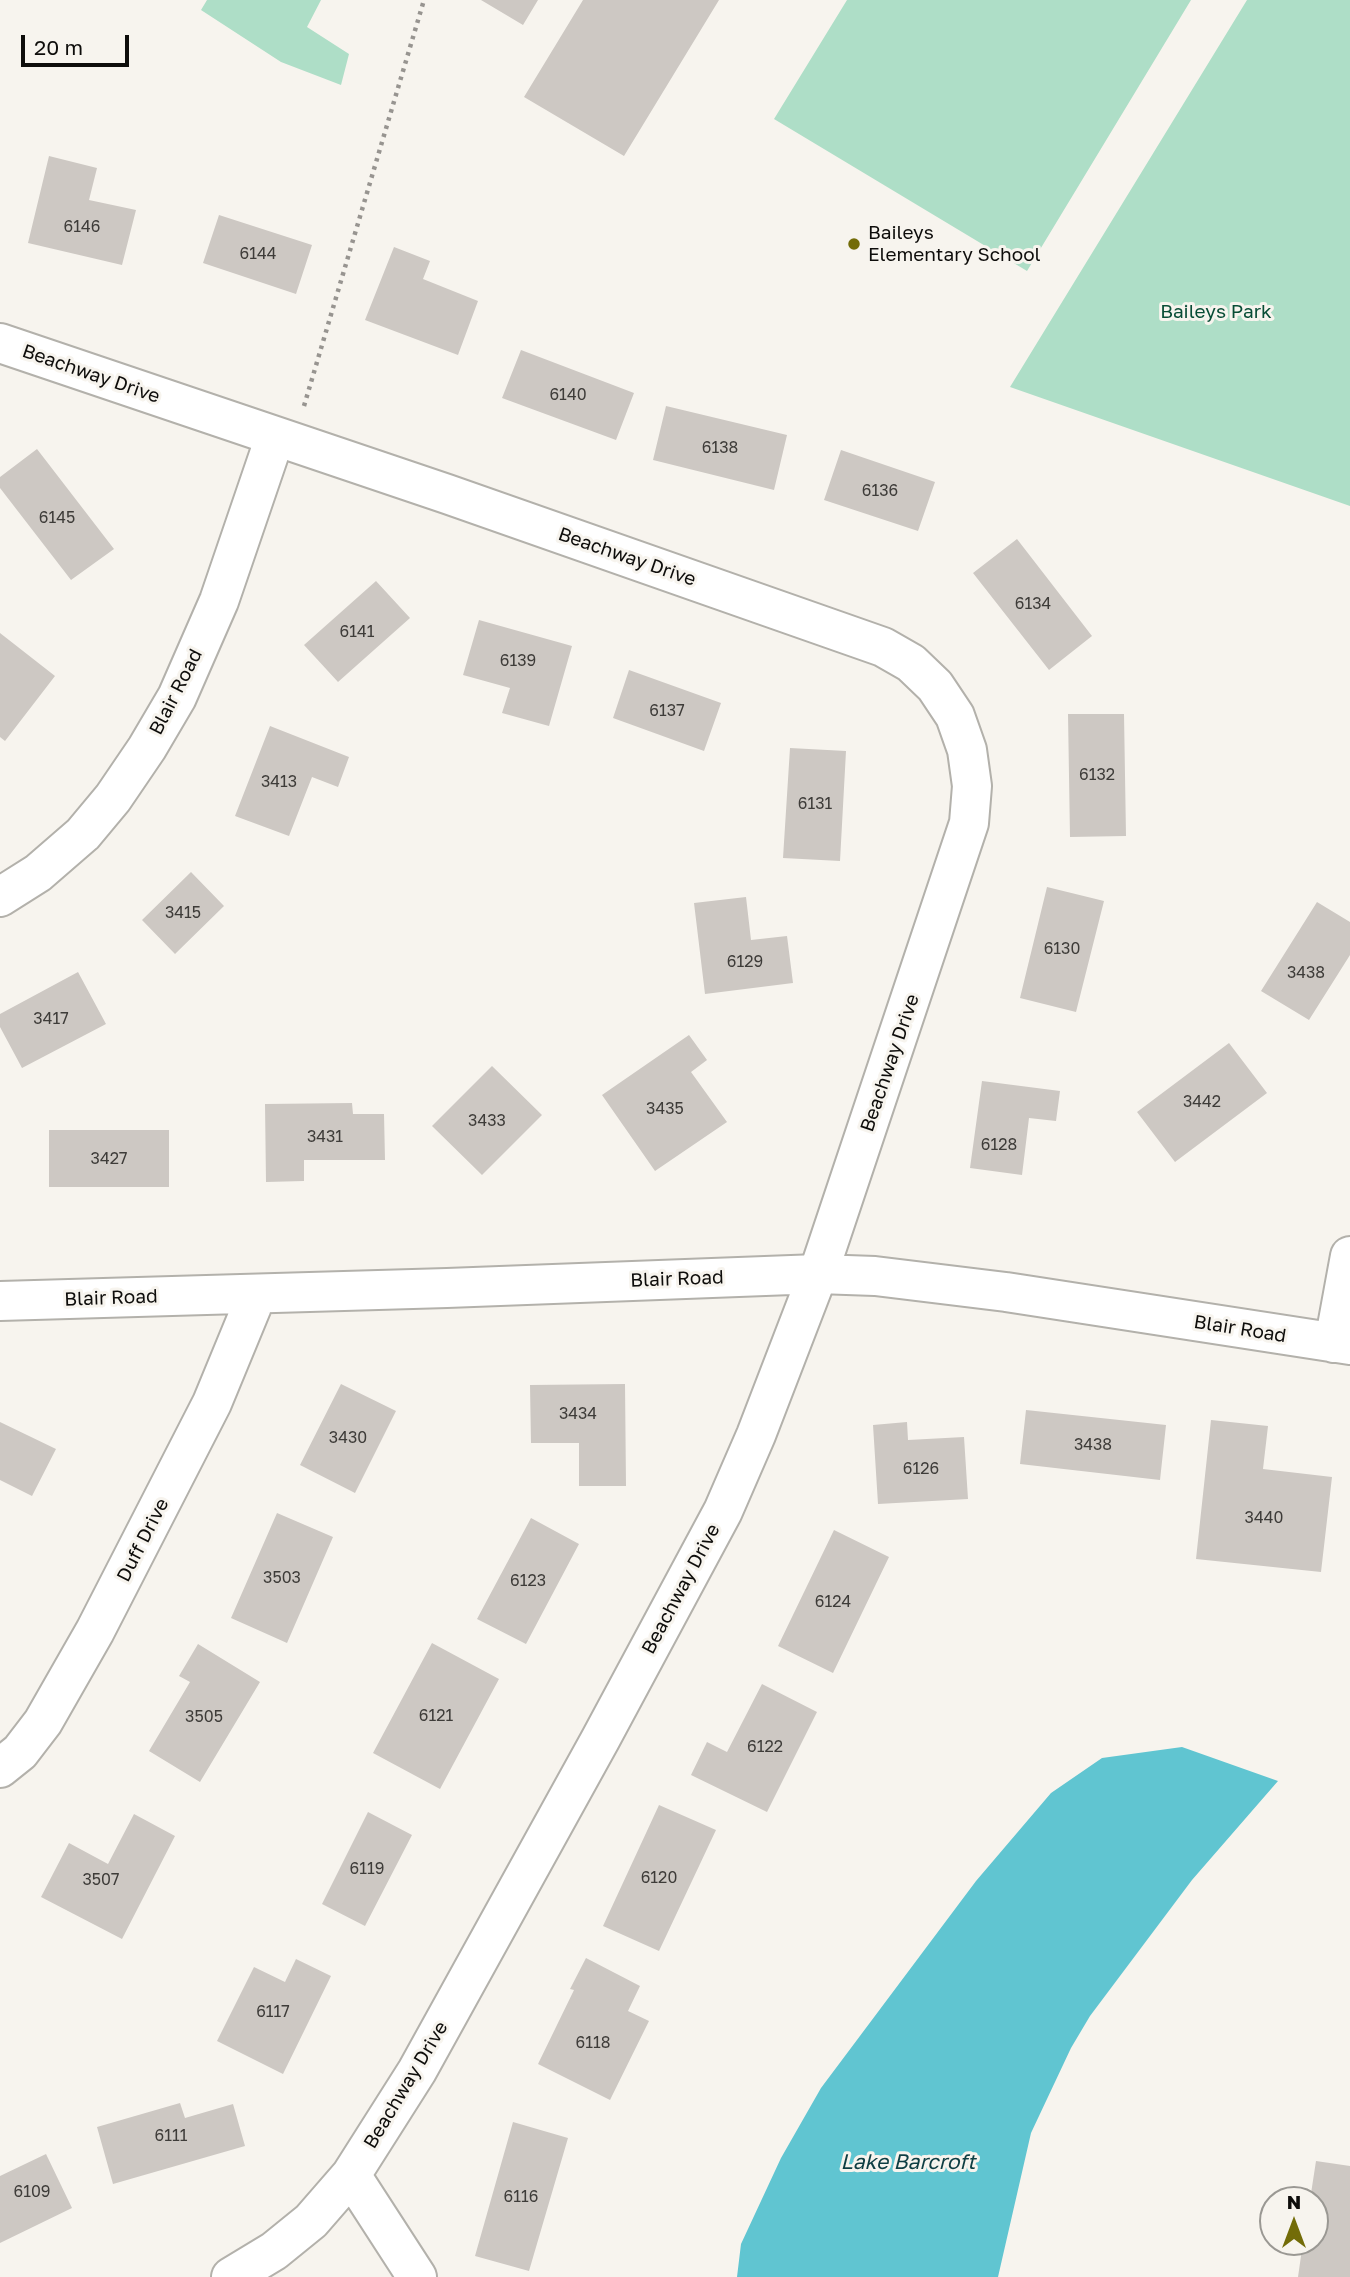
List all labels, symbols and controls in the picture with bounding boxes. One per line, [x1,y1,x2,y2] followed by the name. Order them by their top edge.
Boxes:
[24,21,133,65] scale bar
[34,34,83,60] text: 20 m
[64,217,100,237] house number: 6146
[868,222,1041,266] place label: Baileys Elementary School
[846,236,862,252] marker: Baileys Elementary School
[240,244,276,264] house number: 6144
[1160,301,1272,323] park label: Baileys Park
[19,340,163,408] street label: Beachway Drive
[549,385,587,405] house number: 6140
[702,438,738,458] house number: 6138
[862,481,898,501] house number: 6136
[39,508,75,528] house number: 6145
[555,523,699,591] street label: Beachway Drive
[1015,594,1051,614] house number: 6134
[340,622,374,642] house number: 6141
[145,645,207,739] street label: Blair Road
[500,651,536,671] house number: 6139
[649,701,685,721] house number: 6137
[1079,765,1115,785] house number: 6132
[261,772,297,792] house number: 3413
[798,794,832,814] house number: 6131
[165,903,201,923] house number: 3415
[1044,939,1080,959] house number: 6130
[727,952,763,972] house number: 6129
[1287,963,1325,983] house number: 3438
[856,991,924,1135] street label: Beachway Drive
[33,1009,69,1029] house number: 3417
[1183,1092,1221,1112] house number: 3442
[646,1099,684,1119] house number: 3435
[468,1111,506,1131] house number: 3433
[307,1127,343,1147] house number: 3431
[981,1135,1017,1155] house number: 6128
[91,1149,127,1169] house number: 3427
[630,1266,724,1292] street label: Blair Road
[64,1285,158,1311] street label: Blair Road
[1192,1310,1288,1348] street label: Blair Road
[559,1404,597,1424] house number: 3434
[329,1428,367,1448] house number: 3430
[1074,1435,1112,1455] house number: 3438
[903,1459,939,1479] house number: 6126
[112,1494,174,1586] street label: Duff Drive
[1245,1508,1283,1528] house number: 3440
[637,1520,725,1658] street label: Beachway Drive
[263,1568,301,1588] house number: 3503
[510,1571,546,1591] house number: 6123
[815,1592,851,1612] house number: 6124
[419,1706,453,1726] house number: 6121
[185,1707,223,1727] house number: 3505
[747,1737,783,1757] house number: 6122
[350,1859,384,1879] house number: 6119
[641,1868,677,1888] house number: 6120
[82,1870,120,1890] house number: 3507
[256,2002,290,2022] house number: 6117
[359,2017,453,2153] street label: Beachway Drive
[576,2033,610,2053] house number: 6118
[155,2126,187,2146] house number: 6111
[841,2149,975,2175] water label: Lake Barcroft
[13,2182,51,2202] house number: 6109
[1259,2186,1329,2256] north arrow
[504,2187,538,2207] house number: 6116
[1287,2190,1301,2213] text: N

